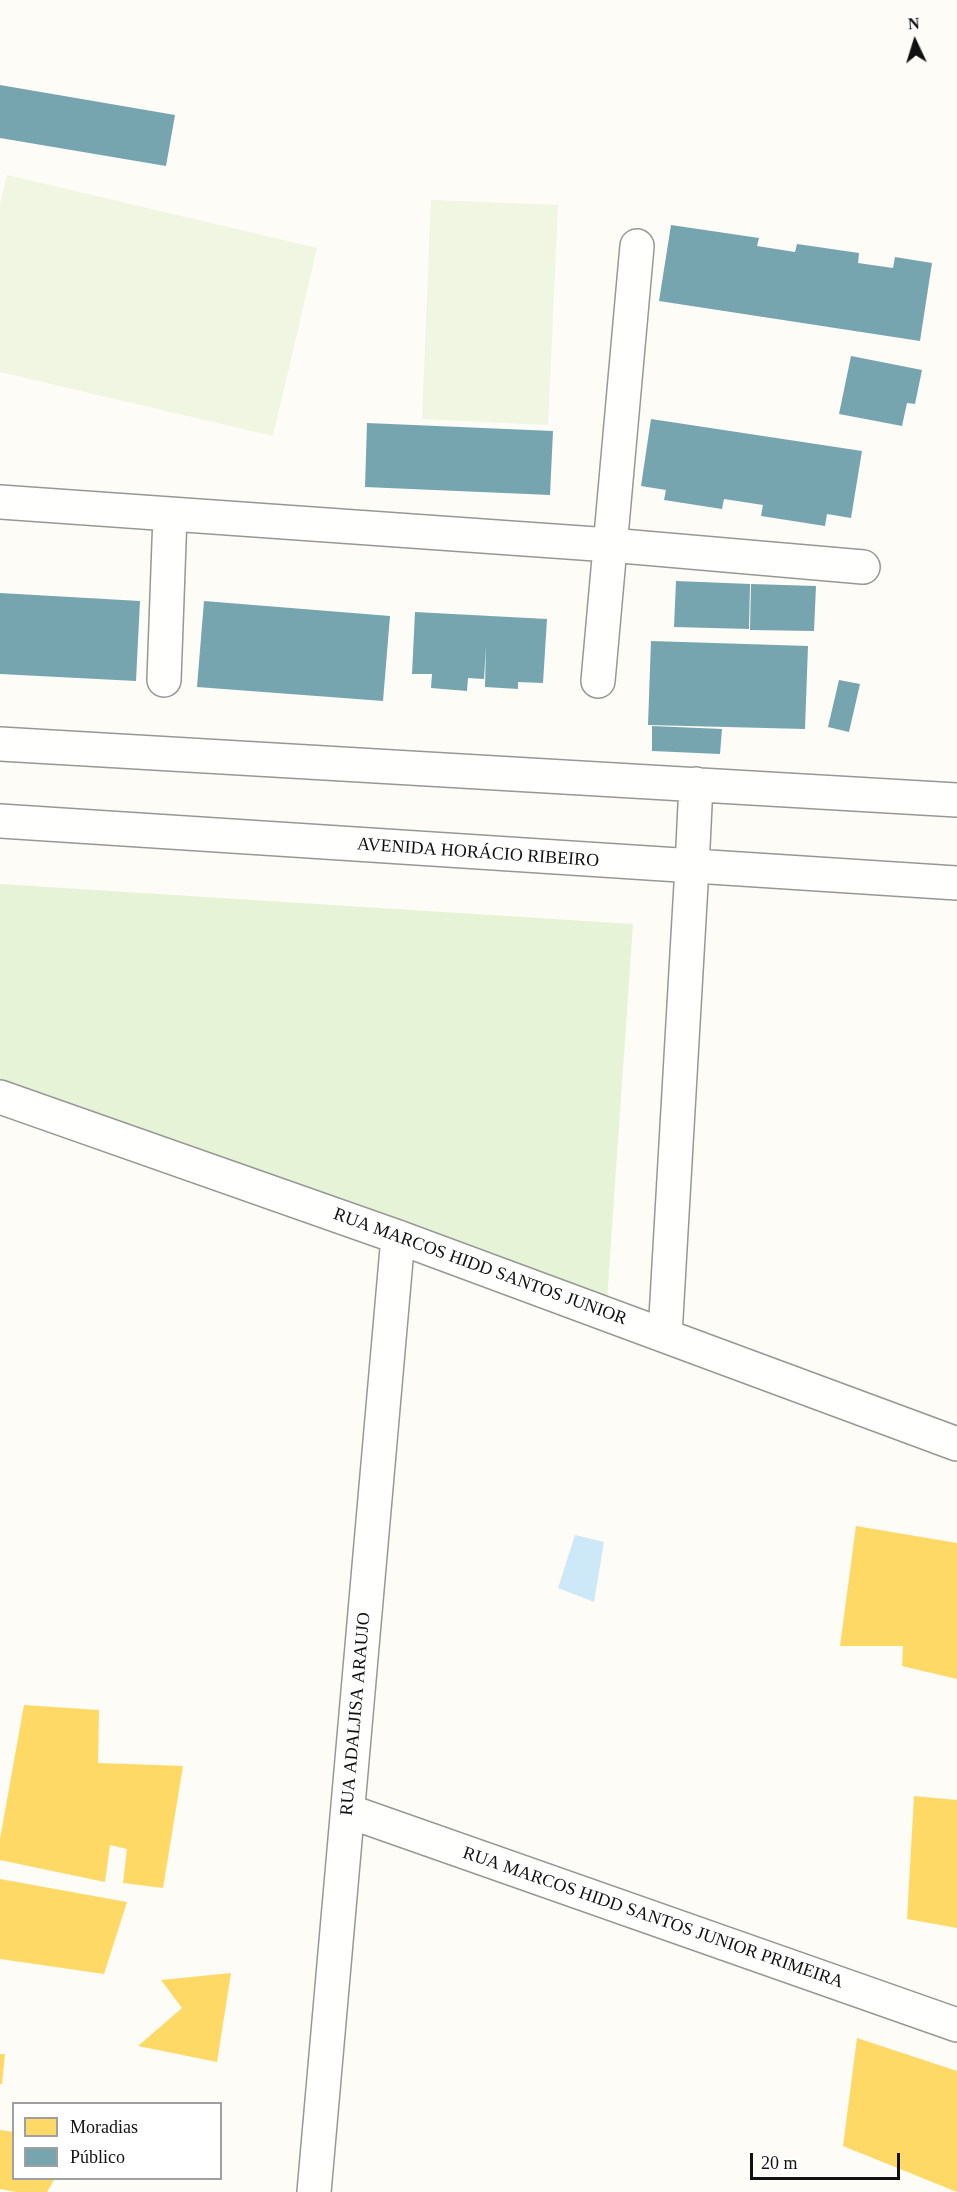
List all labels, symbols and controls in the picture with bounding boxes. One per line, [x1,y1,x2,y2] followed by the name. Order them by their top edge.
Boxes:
[885,12,945,72] north arrow
[907,15,920,32] text: N
[356,834,600,872] street label: AVENIDA HORÁCIO RIBEIRO
[330,1204,630,1330] street label: RUA MARCOS HIDD SANTOS JUNIOR
[336,1611,376,1817] street label: RUA ADALJISA ARAUJO
[460,1842,846,1994] street label: RUA MARCOS HIDD SANTOS JUNIOR PRIMEIRA
[12,2102,222,2180] legend
[70,2117,138,2137] text: Moradias
[753,2141,903,2179] scale bar
[70,2147,125,2167] text: Público
[761,2153,798,2173] text: 20 m

